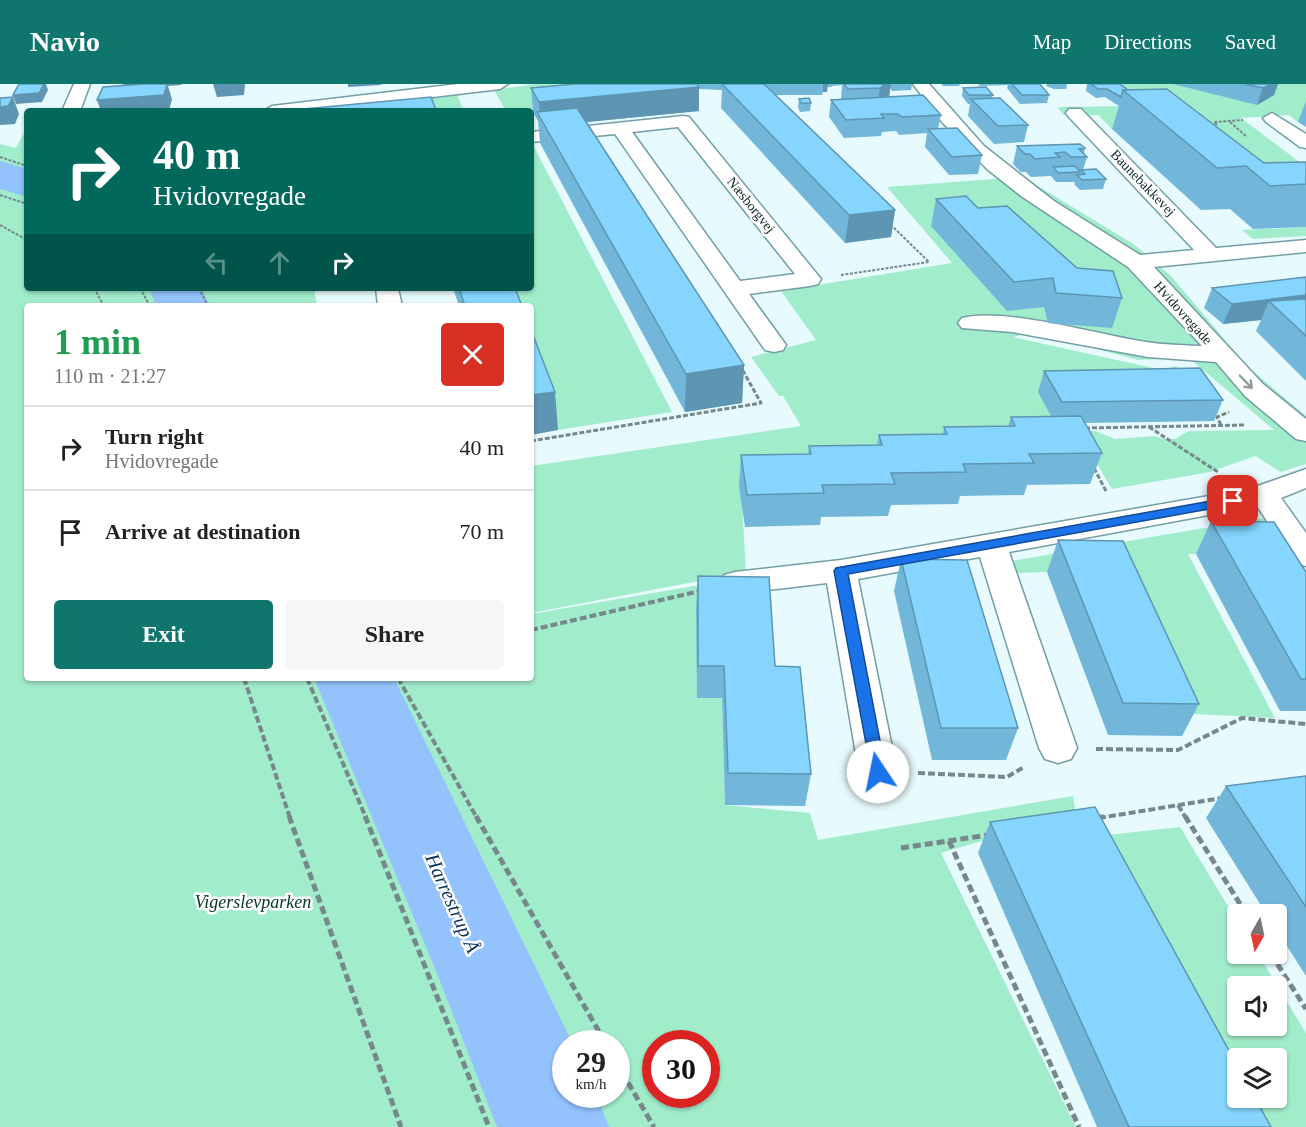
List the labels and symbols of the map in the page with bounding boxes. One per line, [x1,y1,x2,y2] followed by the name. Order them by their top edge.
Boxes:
[1108,147,1178,219] street label: Baunebakkevej
[724,174,778,236] street label: Næsborgvej
[1151,279,1215,347] street label: Hvidovregade
[1239,375,1254,390] one-way arrow
[1207,475,1258,526] pin
[846,740,910,804] position arrow
[420,849,485,957] water label: Harrestrup Å
[195,892,311,912] park label: Vigerslevparken
[1227,904,1287,964] north arrow
[642,1030,720,1108] speed limit sign: 30

